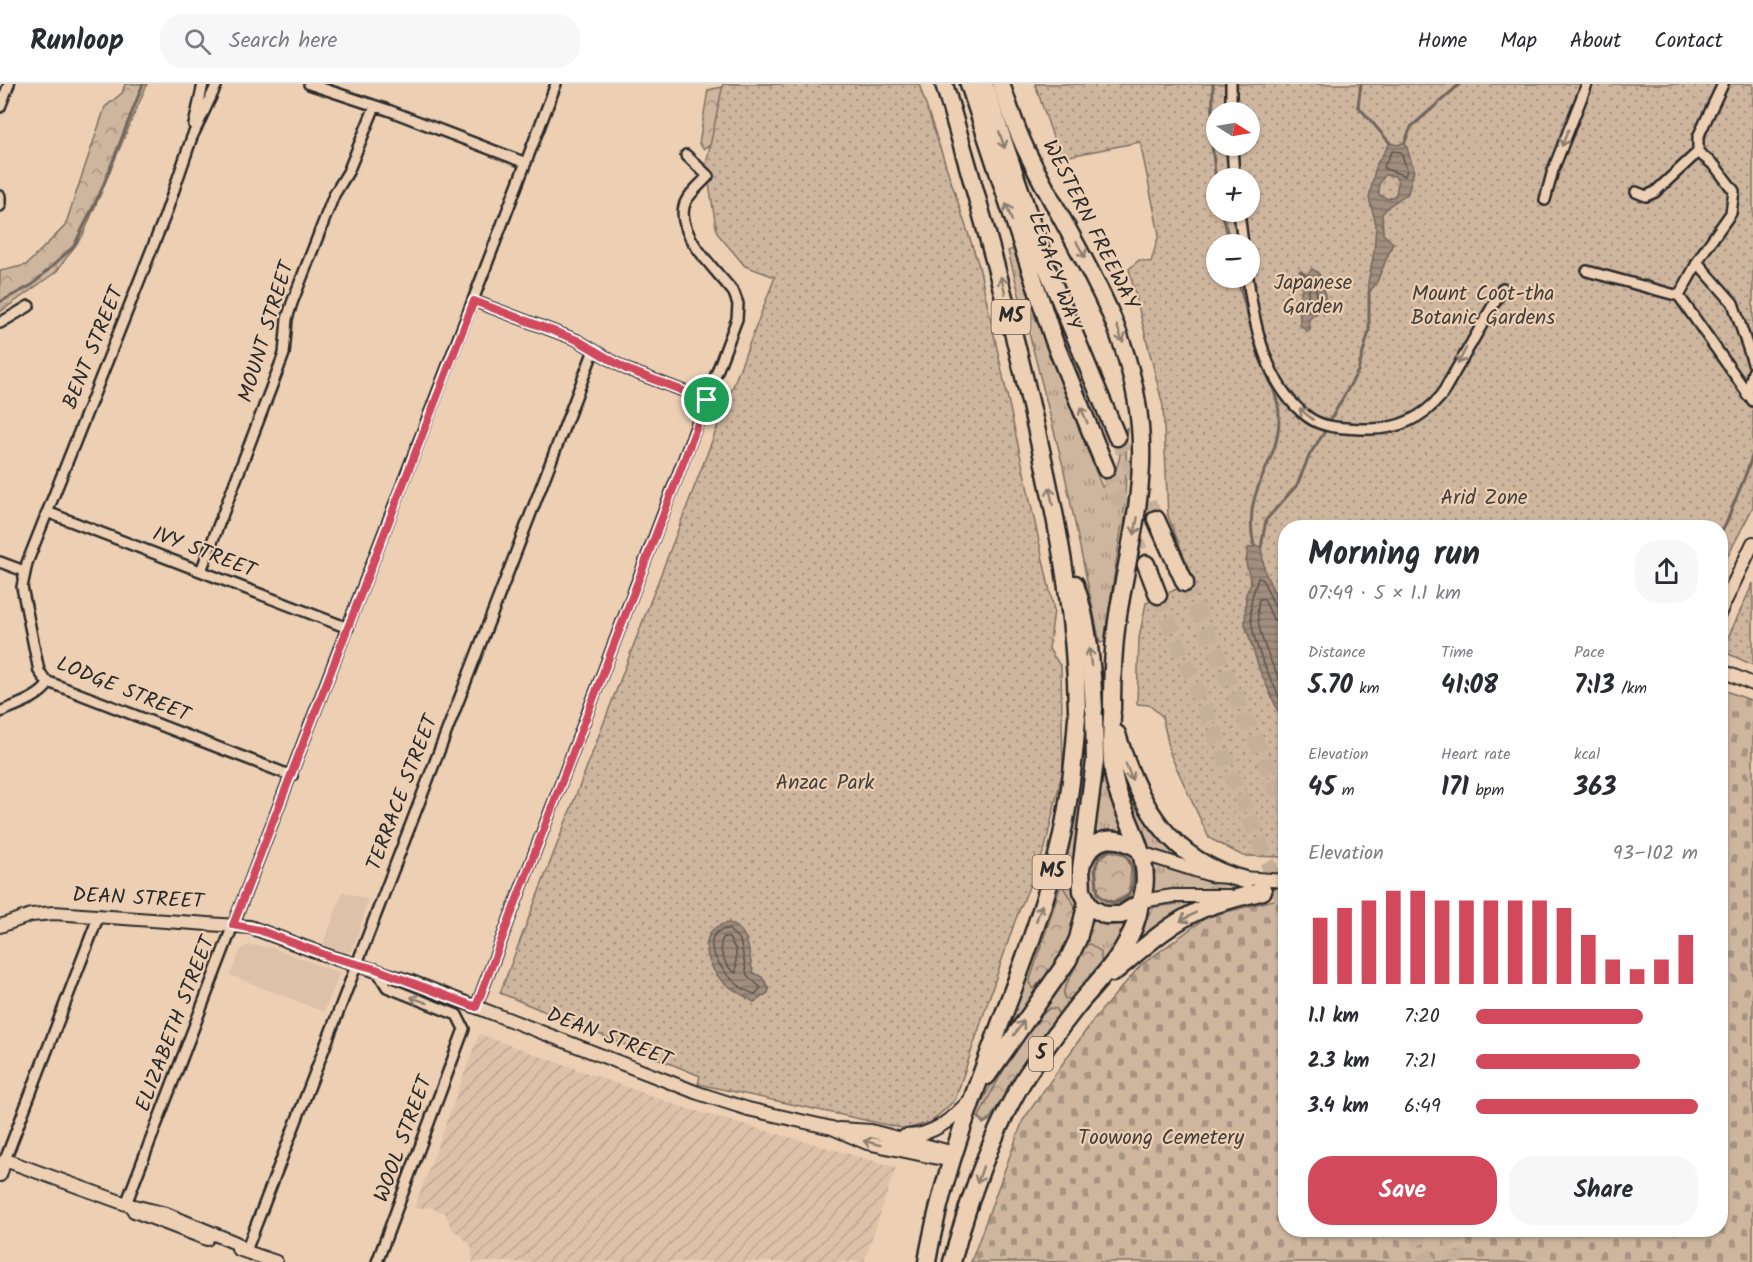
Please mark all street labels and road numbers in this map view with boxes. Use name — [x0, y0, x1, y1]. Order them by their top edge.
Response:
street label: WESTERN FREEWAY — [1033, 134, 1148, 317]
street label: LEGACY WAY — [1018, 207, 1090, 336]
street label: MOUNT STREET — [230, 256, 305, 407]
street label: BENT STREET — [54, 280, 134, 414]
road number: M5 — [992, 300, 1030, 334]
street label: IVY STREET — [147, 518, 262, 589]
street label: LODGE STREET — [51, 648, 197, 733]
street label: TERRACE STREET — [358, 709, 449, 876]
road number: M5 — [1032, 855, 1072, 889]
street label: DEAN STREET — [71, 879, 206, 919]
street label: ELIZABETH STREET — [127, 930, 225, 1117]
street label: DEAN STREET — [542, 999, 678, 1078]
road number: 5 — [1029, 1037, 1053, 1071]
street label: WOOL STREET — [366, 1069, 443, 1207]

